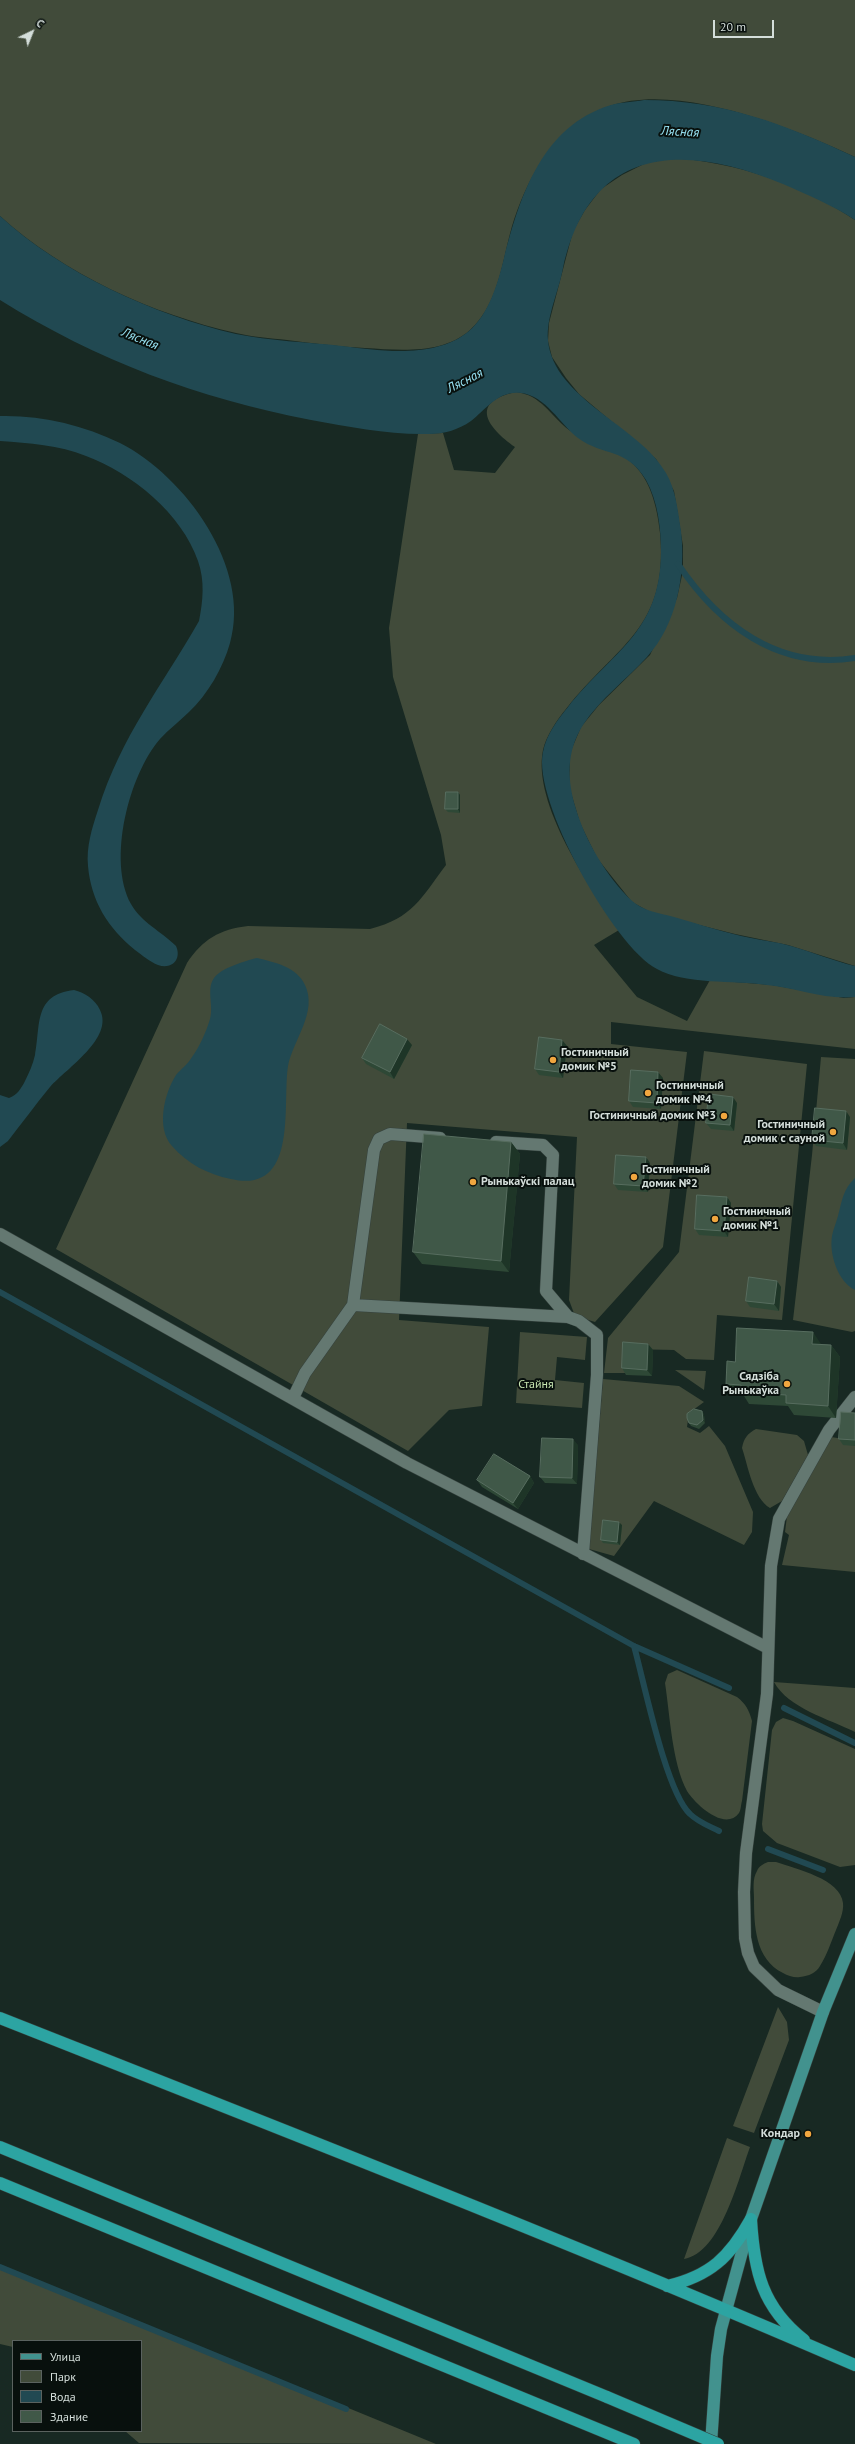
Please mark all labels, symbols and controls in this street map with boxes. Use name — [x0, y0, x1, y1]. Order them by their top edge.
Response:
north arrow — [12, 12, 52, 52]
scale bar — [715, 12, 776, 38]
text: С — [33, 16, 47, 30]
text: 20 m — [720, 19, 746, 34]
water label: Лясная — [660, 123, 700, 141]
water label: Лясная — [119, 325, 161, 353]
water label: Лясная — [444, 365, 486, 397]
place label: Гостиничный домик №5 — [561, 1046, 629, 1074]
marker: Гостиничный домик №5 — [548, 1055, 558, 1065]
place label: Гостиничный домик №4 — [656, 1079, 724, 1107]
marker: Гостиничный домик №4 — [643, 1088, 653, 1098]
place label: Гостиничный домик №3 — [589, 1109, 716, 1123]
marker: Гостиничный домик №3 — [719, 1111, 729, 1121]
place label: Гостиничный домик с сауной — [744, 1118, 825, 1146]
marker: Гостиничный домик с сауной — [828, 1127, 838, 1137]
place label: Гостиничный домик №2 — [642, 1163, 710, 1191]
marker: Гостиничный домик №2 — [629, 1172, 639, 1182]
place label: Рынькаўскi палац — [481, 1175, 574, 1189]
marker: Рынькаўскi палац — [468, 1177, 478, 1187]
place label: Гостиничный домик №1 — [723, 1205, 791, 1233]
marker: Гостиничный домик №1 — [710, 1214, 720, 1224]
place label: Сядзіба Рынькаўка — [722, 1370, 779, 1398]
park label: Стайня — [518, 1378, 554, 1392]
marker: Сядзіба Рынькаўка — [782, 1379, 792, 1389]
place label: Кондар — [761, 2127, 800, 2141]
marker: Кондар — [803, 2129, 813, 2139]
legend — [12, 2340, 142, 2432]
text: Улица — [50, 2349, 81, 2364]
text: Парк — [50, 2369, 76, 2384]
text: Вода — [50, 2389, 76, 2404]
text: Здание — [50, 2409, 88, 2424]

